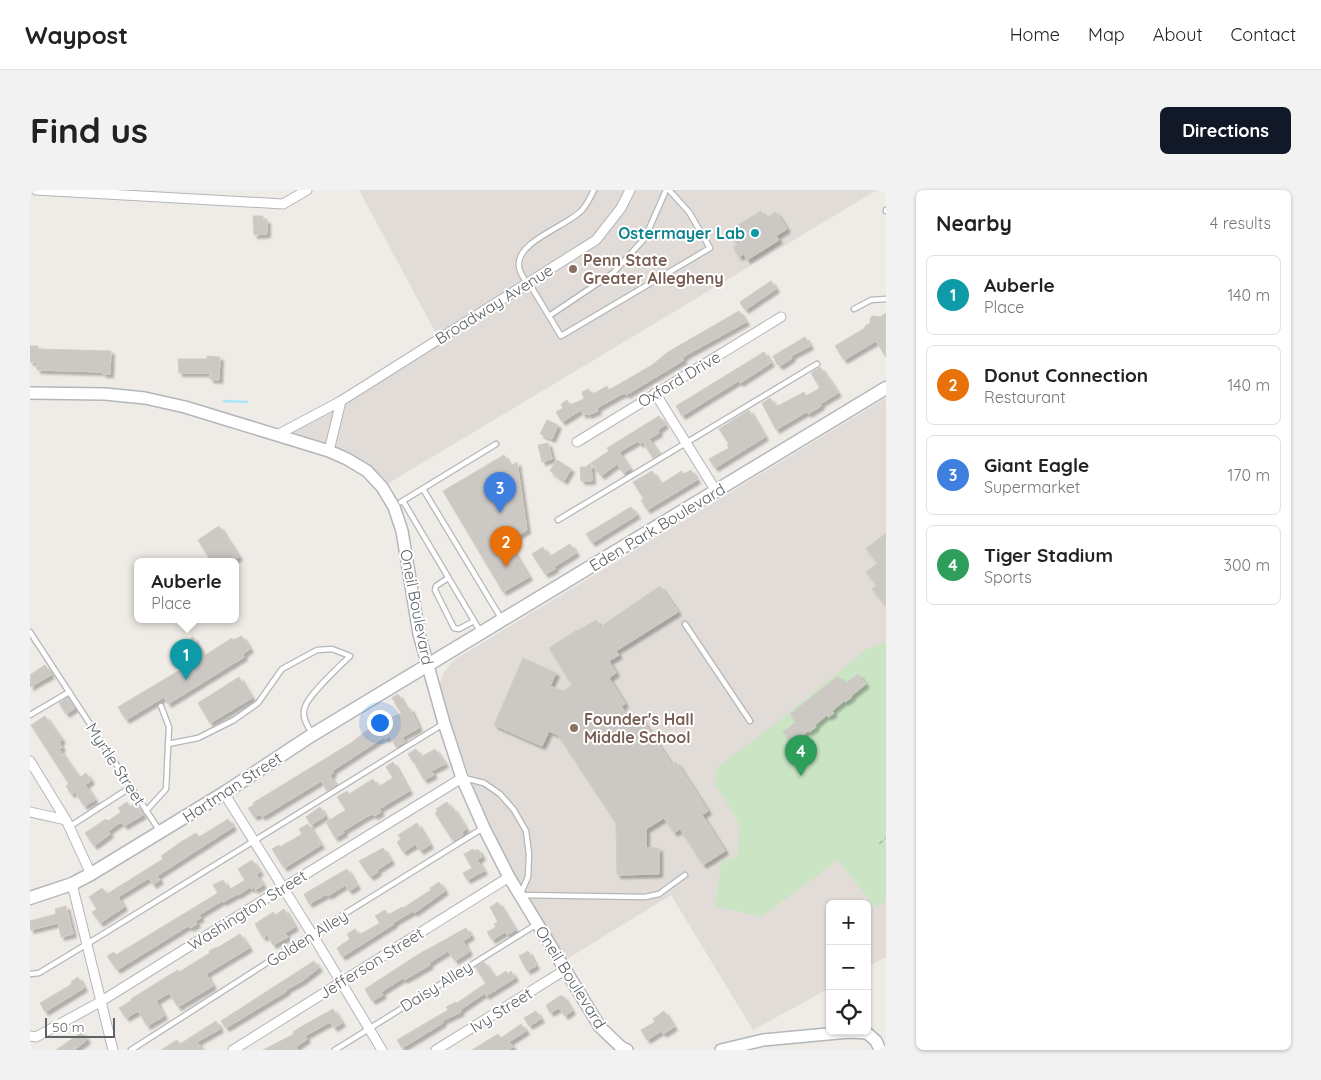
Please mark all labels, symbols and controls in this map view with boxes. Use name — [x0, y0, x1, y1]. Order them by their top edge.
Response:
text: Waypost — [25, 20, 128, 50]
text: Home — [1010, 23, 1060, 46]
text: Map — [1088, 23, 1125, 46]
text: About — [1153, 23, 1203, 46]
text: Contact — [1231, 23, 1296, 46]
button: Directions — [1160, 107, 1291, 154]
text: Find us — [30, 108, 148, 152]
text: Nearby — [936, 210, 1012, 236]
text: 4 results — [1210, 213, 1271, 233]
place label: Ostermayer Lab — [618, 223, 745, 243]
marker: Ostermayer Lab — [749, 227, 761, 239]
place label: Penn State Greater Allegheny — [583, 250, 724, 288]
street label: Broadway Avenue — [431, 260, 557, 348]
marker: Penn State Greater Allegheny — [567, 263, 579, 275]
text: Auberle — [984, 273, 1055, 297]
text: 1 — [950, 285, 956, 305]
text: 140 m — [1227, 285, 1270, 305]
text: Place — [984, 297, 1024, 317]
street label: Oxford Drive — [634, 346, 724, 412]
text: Donut Connection — [984, 363, 1148, 387]
text: 2 — [948, 375, 958, 395]
text: 140 m — [1227, 375, 1270, 395]
text: Restaurant — [984, 387, 1066, 407]
text: Giant Eagle — [984, 453, 1089, 477]
text: 3 — [949, 465, 957, 485]
text: 170 m — [1227, 465, 1270, 485]
pin: 3 — [484, 472, 516, 513]
text: Supermarket — [984, 477, 1080, 497]
street label: Eden Park Boulevard — [585, 479, 729, 575]
pin: 2 — [490, 526, 522, 567]
text: Tiger Stadium — [984, 543, 1113, 567]
street label: Oneil Boulevard — [396, 548, 438, 666]
text: 4 — [948, 555, 958, 575]
text: 300 m — [1224, 555, 1270, 575]
popup — [134, 558, 239, 623]
text: Sports — [984, 567, 1032, 587]
text: Auberle — [151, 569, 222, 593]
text: Place — [151, 593, 191, 613]
pin: 1 — [170, 639, 202, 680]
place label: Founder's Hall Middle School — [584, 709, 694, 747]
your location — [367, 710, 393, 736]
street label: Myrtle Street — [82, 719, 150, 809]
marker: Founder's Hall Middle School — [568, 722, 580, 734]
pin: 4 — [785, 735, 817, 776]
street label: Hartman Street — [179, 747, 285, 827]
street label: Washington Street — [184, 865, 310, 955]
map controls — [826, 900, 871, 1035]
button: + — [826, 900, 871, 945]
street label: Golden Alley — [263, 905, 351, 971]
street label: Oneil Boulevard — [531, 922, 611, 1032]
street label: Jefferson Street — [315, 923, 427, 1003]
button: − — [826, 945, 871, 990]
street label: Daisy Alley — [396, 956, 476, 1016]
street label: Ivy Street — [466, 983, 536, 1037]
button: locate — [826, 990, 871, 1035]
scale bar — [45, 1015, 115, 1038]
text: 50 m — [52, 1018, 85, 1036]

